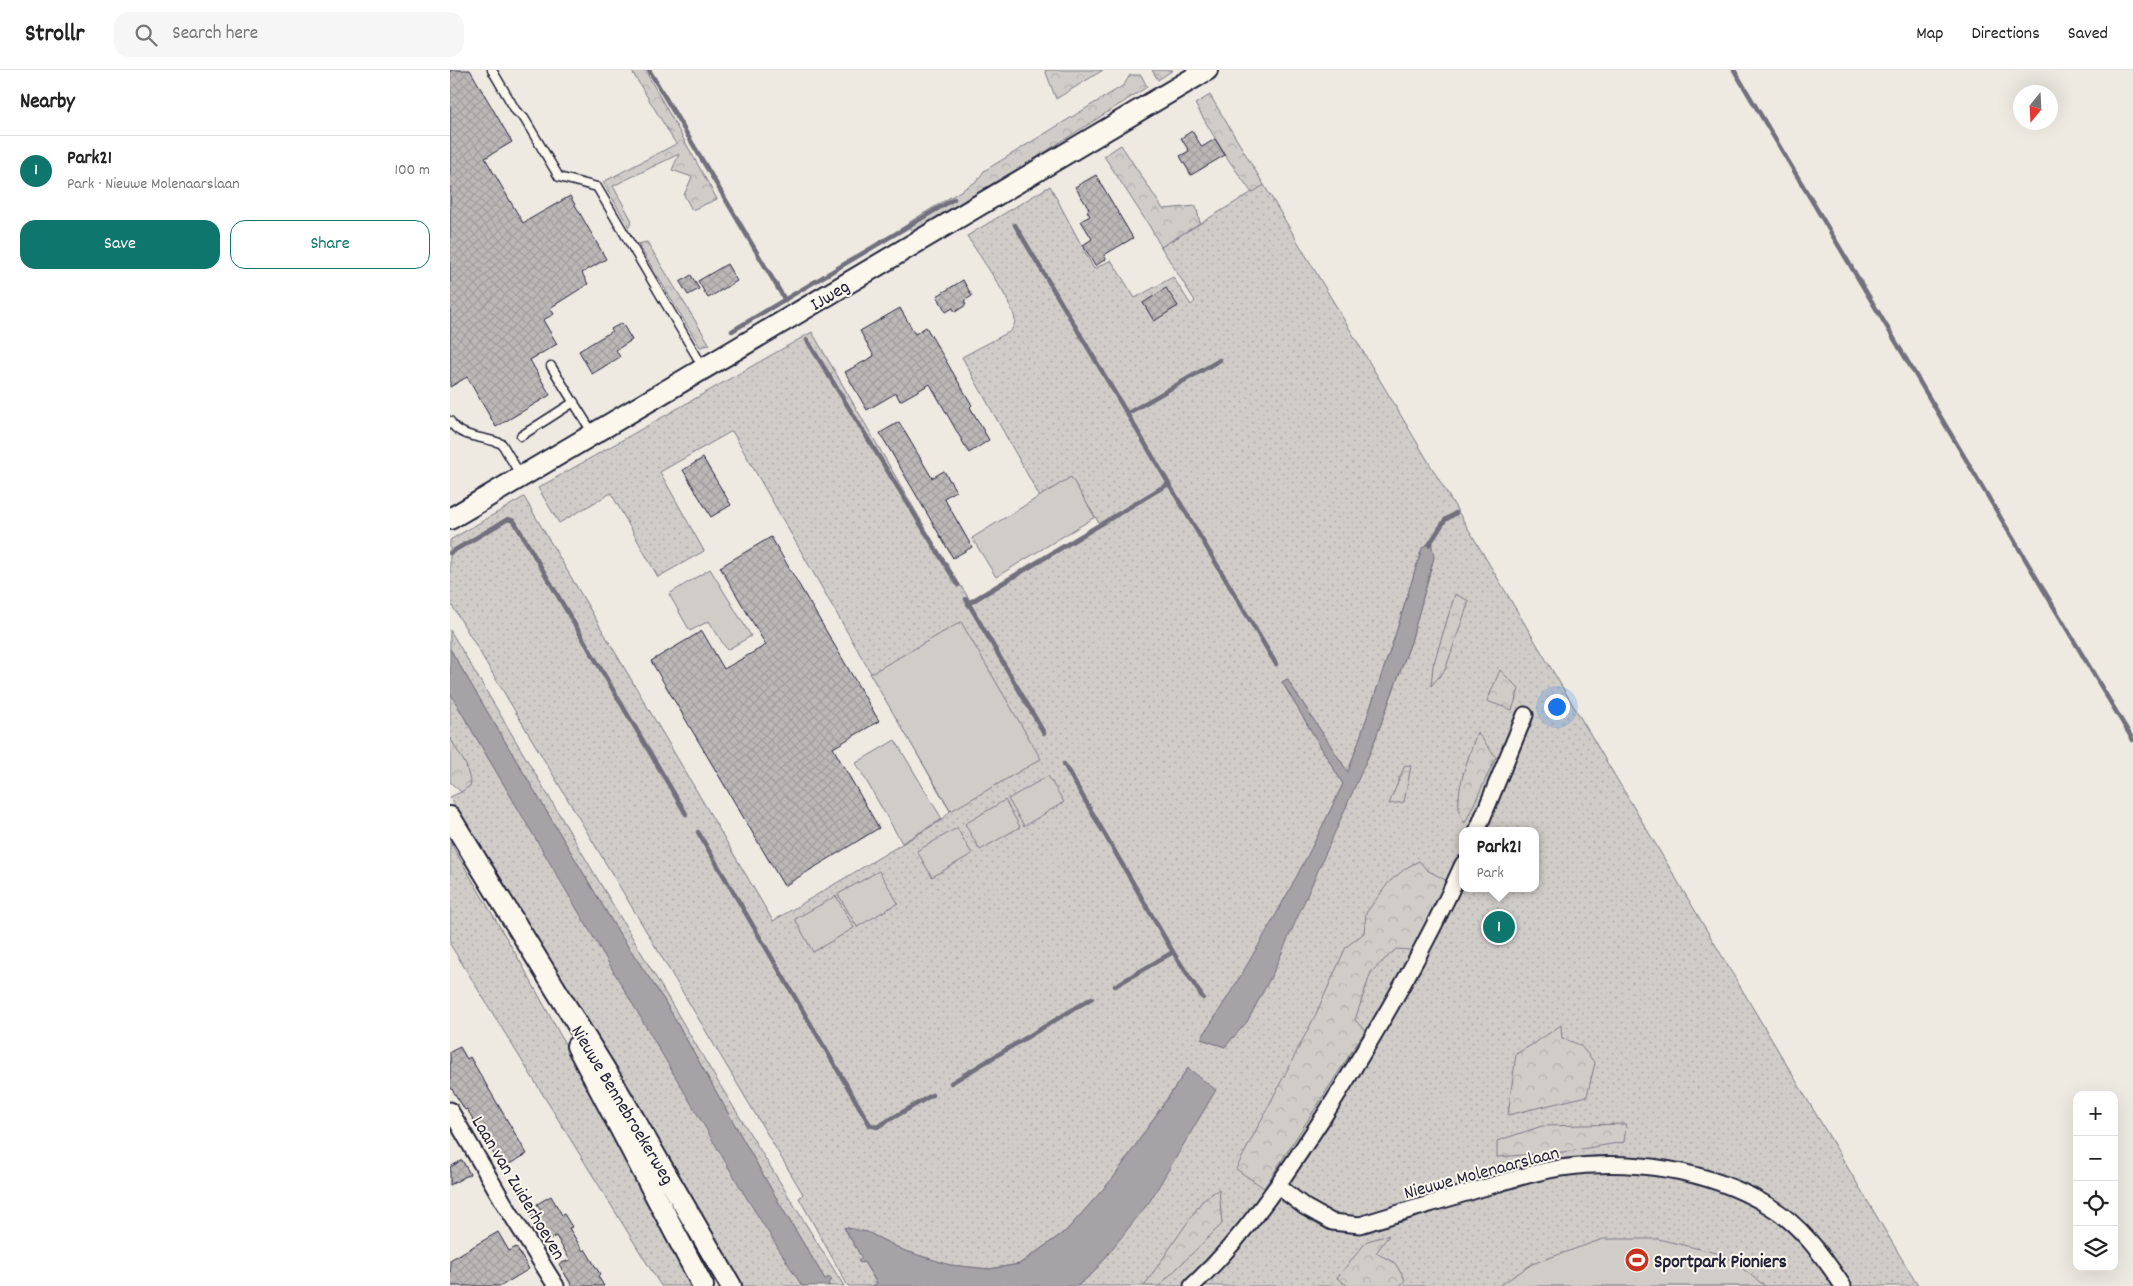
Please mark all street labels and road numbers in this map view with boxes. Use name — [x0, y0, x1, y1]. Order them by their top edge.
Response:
street label: IJweg — [806, 275, 856, 319]
street label: Nieuwe Bennebroekerweg — [563, 1021, 679, 1191]
street label: Laan van Zuiderhoeven — [463, 1112, 571, 1266]
street label: Nieuwe Molenaarslaan — [1401, 1141, 1562, 1208]

